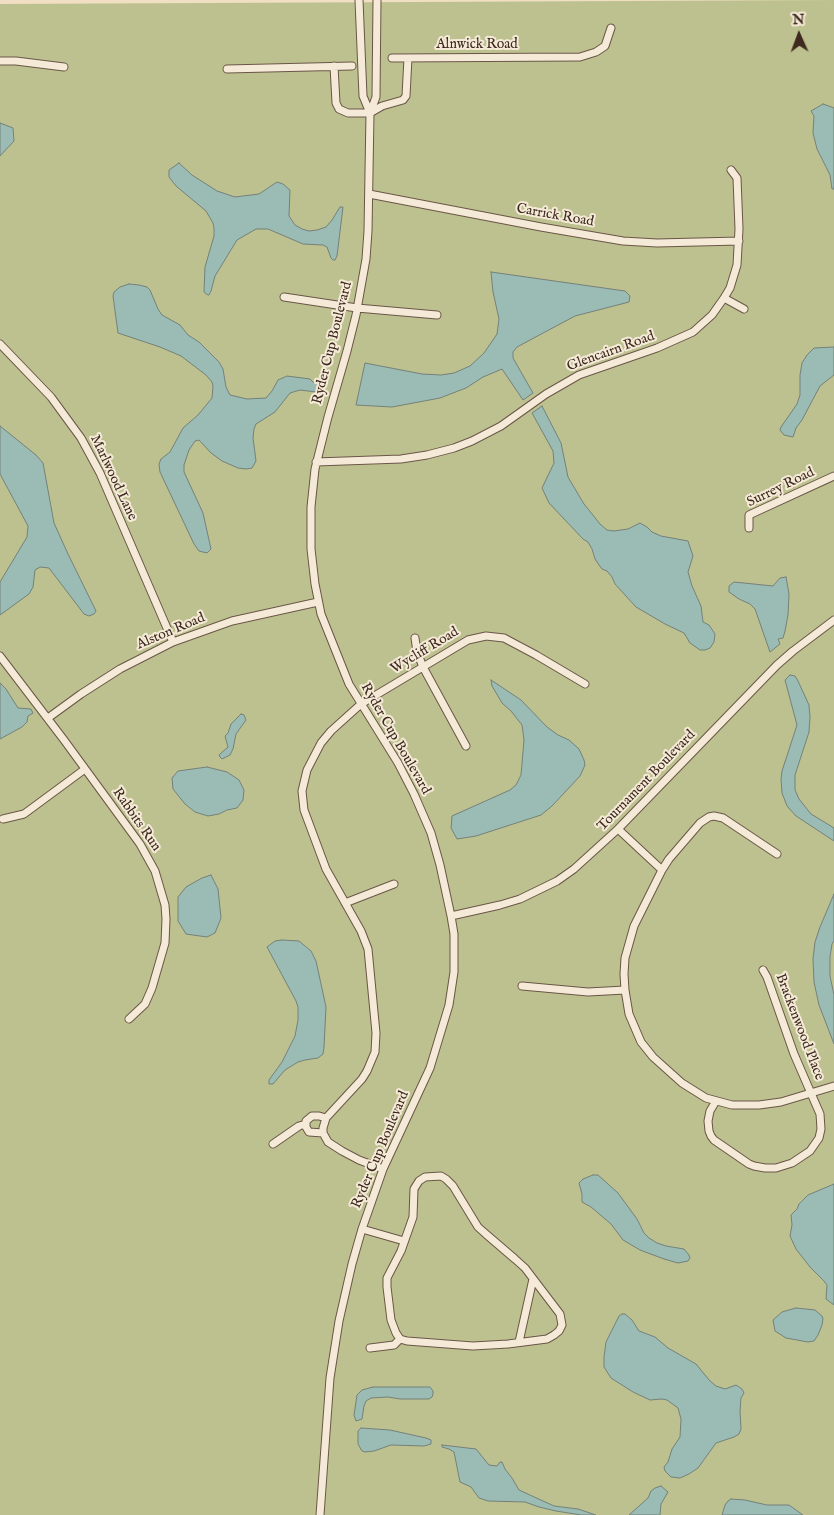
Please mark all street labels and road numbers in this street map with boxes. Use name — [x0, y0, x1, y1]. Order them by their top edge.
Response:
street label: Alnwick Road — [436, 37, 518, 53]
street label: Carrick Road — [515, 201, 595, 231]
street label: Ryder Cup Boulevard — [310, 280, 356, 406]
street label: Glencairn Road — [565, 328, 657, 376]
street label: Marlwood Lane — [86, 433, 140, 523]
street label: Surrey Road — [745, 465, 817, 511]
street label: Alston Road — [134, 610, 208, 654]
street label: Wycliff Road — [388, 624, 462, 678]
street label: Ryder Cup Boulevard — [356, 680, 434, 798]
street label: Tournament Boulevard — [594, 727, 700, 835]
street label: Rabbits Run — [108, 785, 164, 855]
street label: Brackenwood Place — [771, 971, 827, 1083]
street label: Ryder Cup Boulevard — [349, 1089, 413, 1211]

